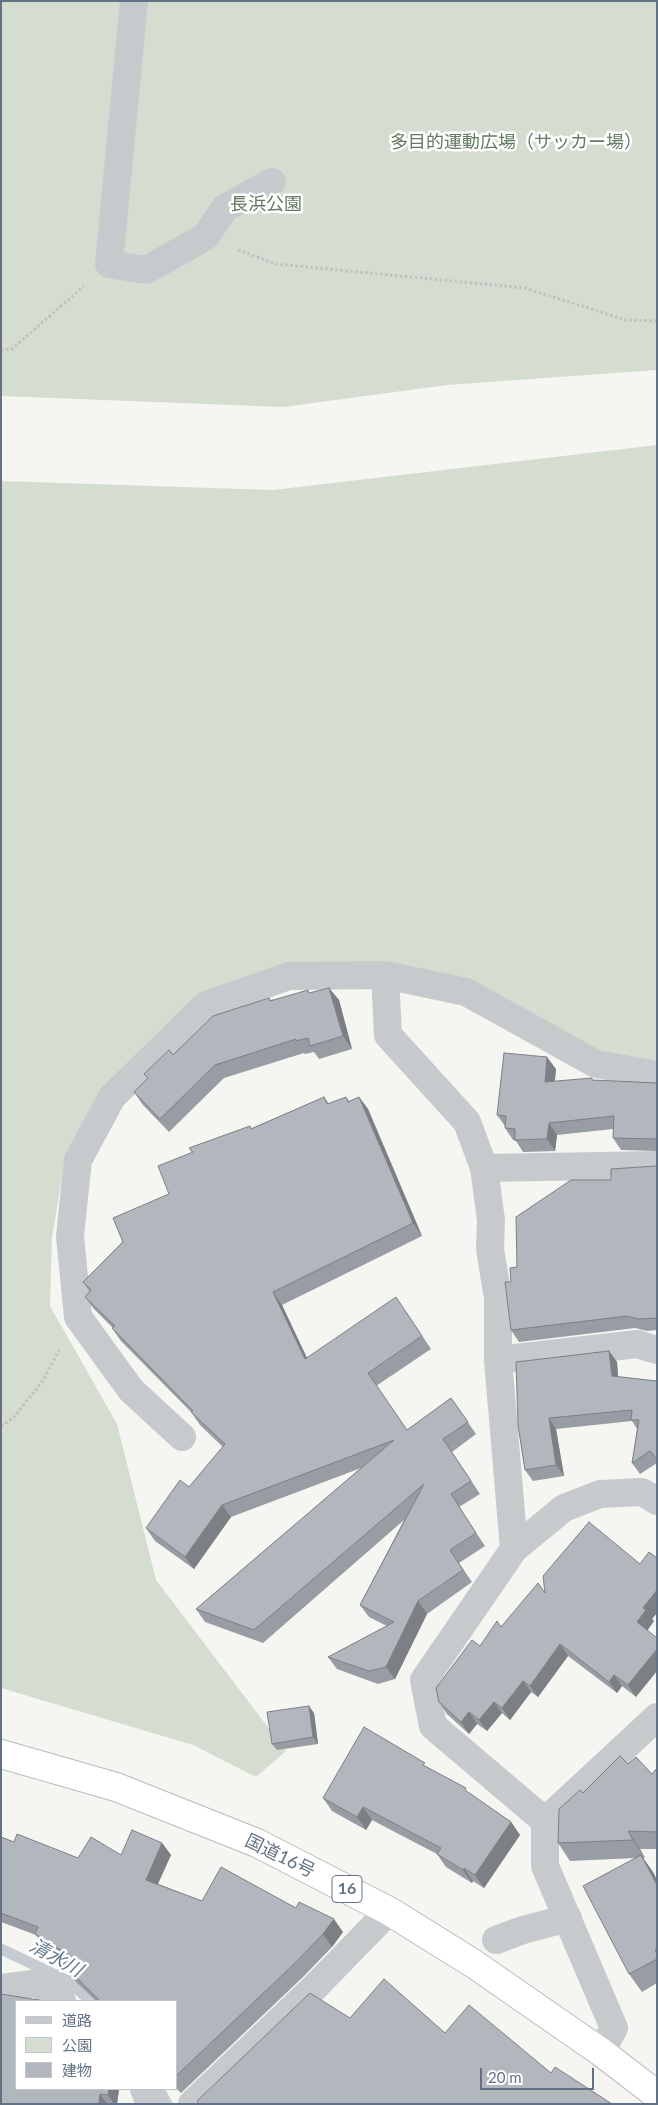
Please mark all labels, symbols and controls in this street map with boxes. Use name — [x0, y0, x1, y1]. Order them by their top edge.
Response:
park label: 多目的運動広場（サッカー場） — [390, 131, 642, 153]
park label: 長浜公園 — [230, 193, 302, 215]
street label: 国道16号 — [242, 1830, 318, 1882]
road number: 16 — [332, 1876, 362, 1902]
water label: 清水川 — [26, 1934, 86, 1982]
legend — [15, 2000, 178, 2090]
text: 道路 — [62, 2011, 92, 2029]
text: 公園 — [62, 2036, 92, 2054]
scale bar — [483, 2058, 597, 2090]
text: 建物 — [62, 2061, 92, 2079]
text: 20 m — [488, 2068, 522, 2086]

